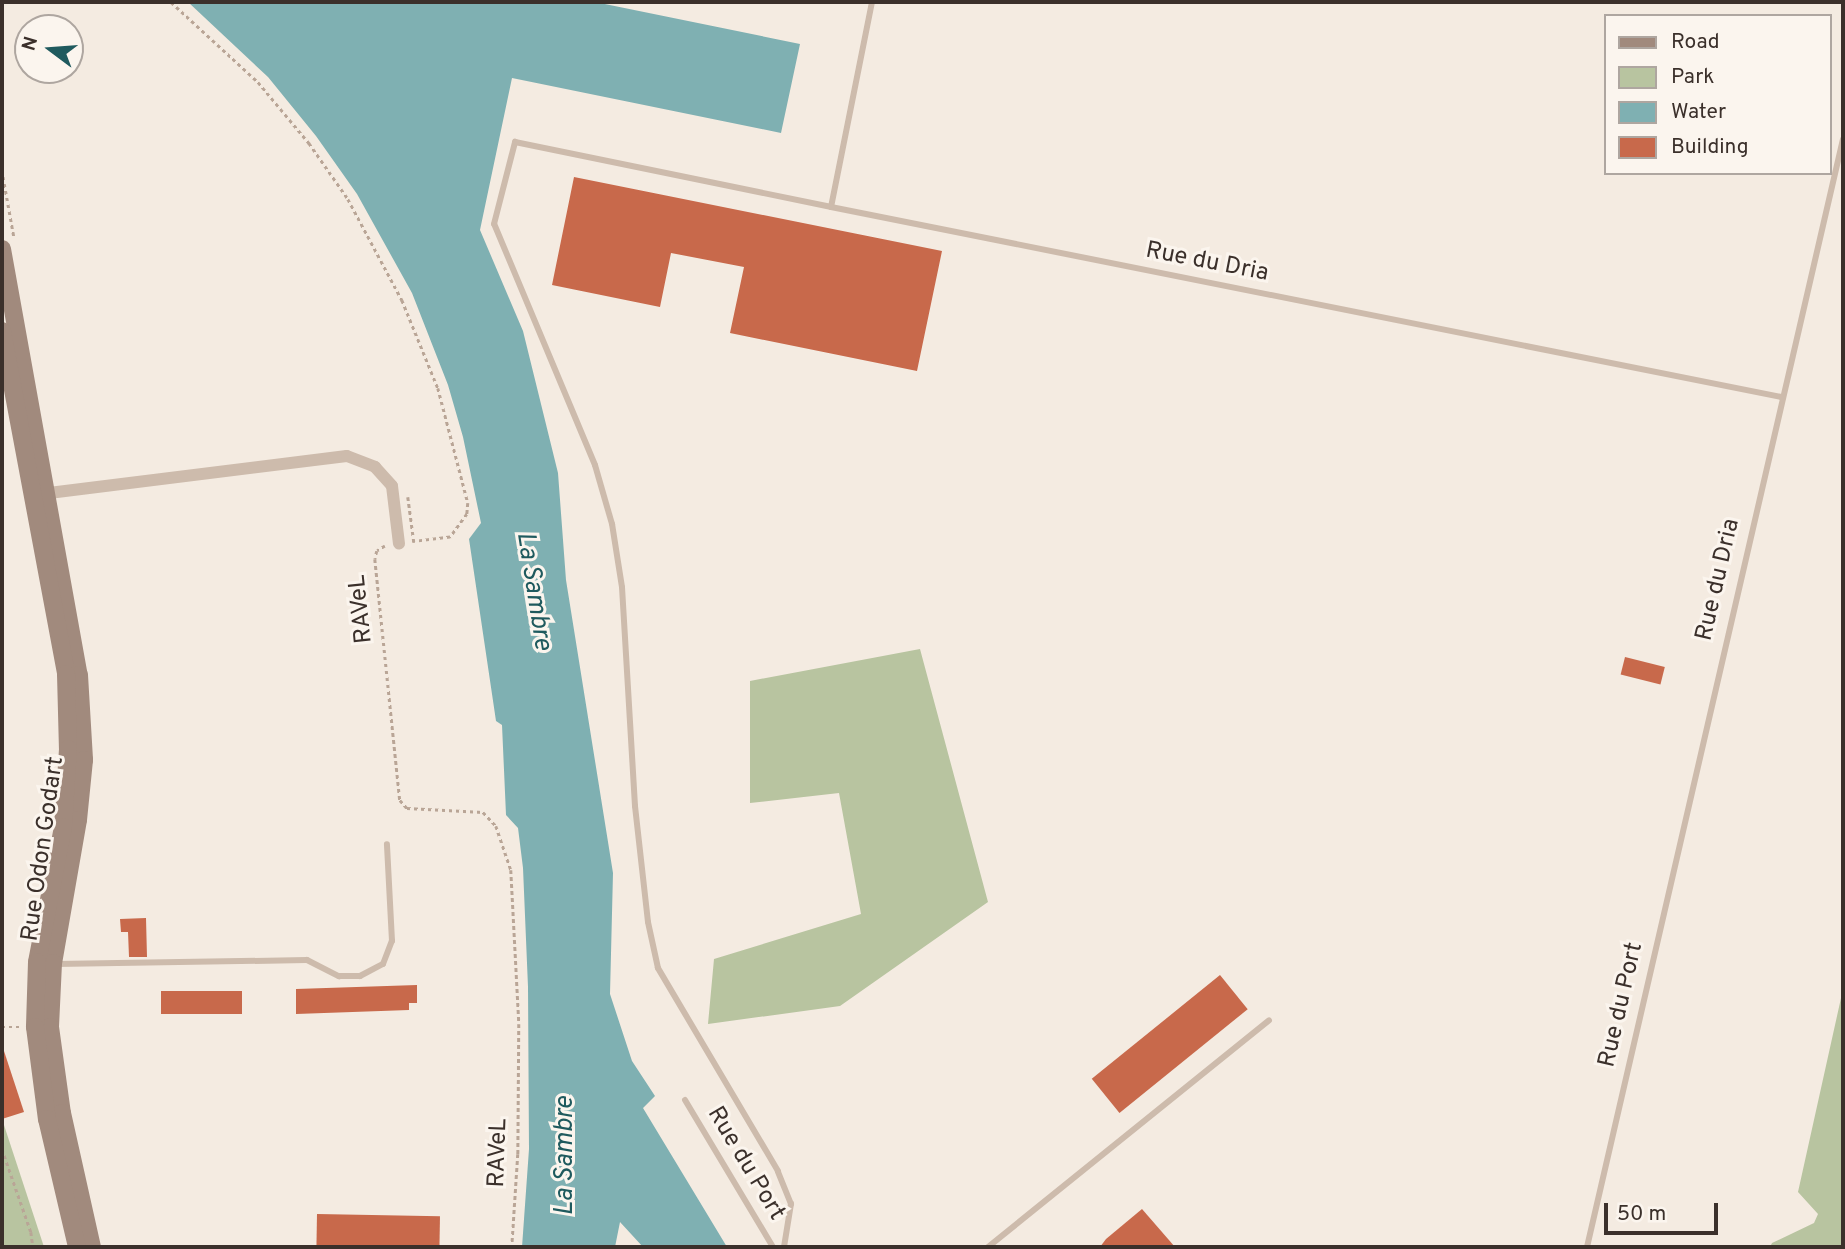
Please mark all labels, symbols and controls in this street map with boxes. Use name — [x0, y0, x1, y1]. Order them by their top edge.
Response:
north arrow — [14, 14, 84, 84]
legend — [1604, 14, 1831, 175]
text: Road — [1671, 29, 1720, 56]
text: N — [17, 34, 44, 54]
text: Park — [1671, 64, 1714, 91]
text: Water — [1671, 99, 1726, 126]
text: Building — [1671, 134, 1749, 161]
street label: Rue du Dria — [1143, 237, 1271, 289]
street label: Rue du Dria — [1691, 516, 1747, 644]
water label: La Sambre — [508, 530, 558, 652]
street label: RAVeL — [344, 573, 380, 645]
street label: Rue Odon Godart — [17, 755, 71, 943]
street label: Rue du Port — [1594, 940, 1650, 1070]
water label: La Sambre — [550, 1096, 582, 1216]
street label: Rue du Port — [700, 1102, 790, 1226]
street label: RAVeL — [483, 1118, 515, 1188]
scale bar — [1607, 1190, 1721, 1234]
text: 50 m — [1617, 1201, 1666, 1228]

